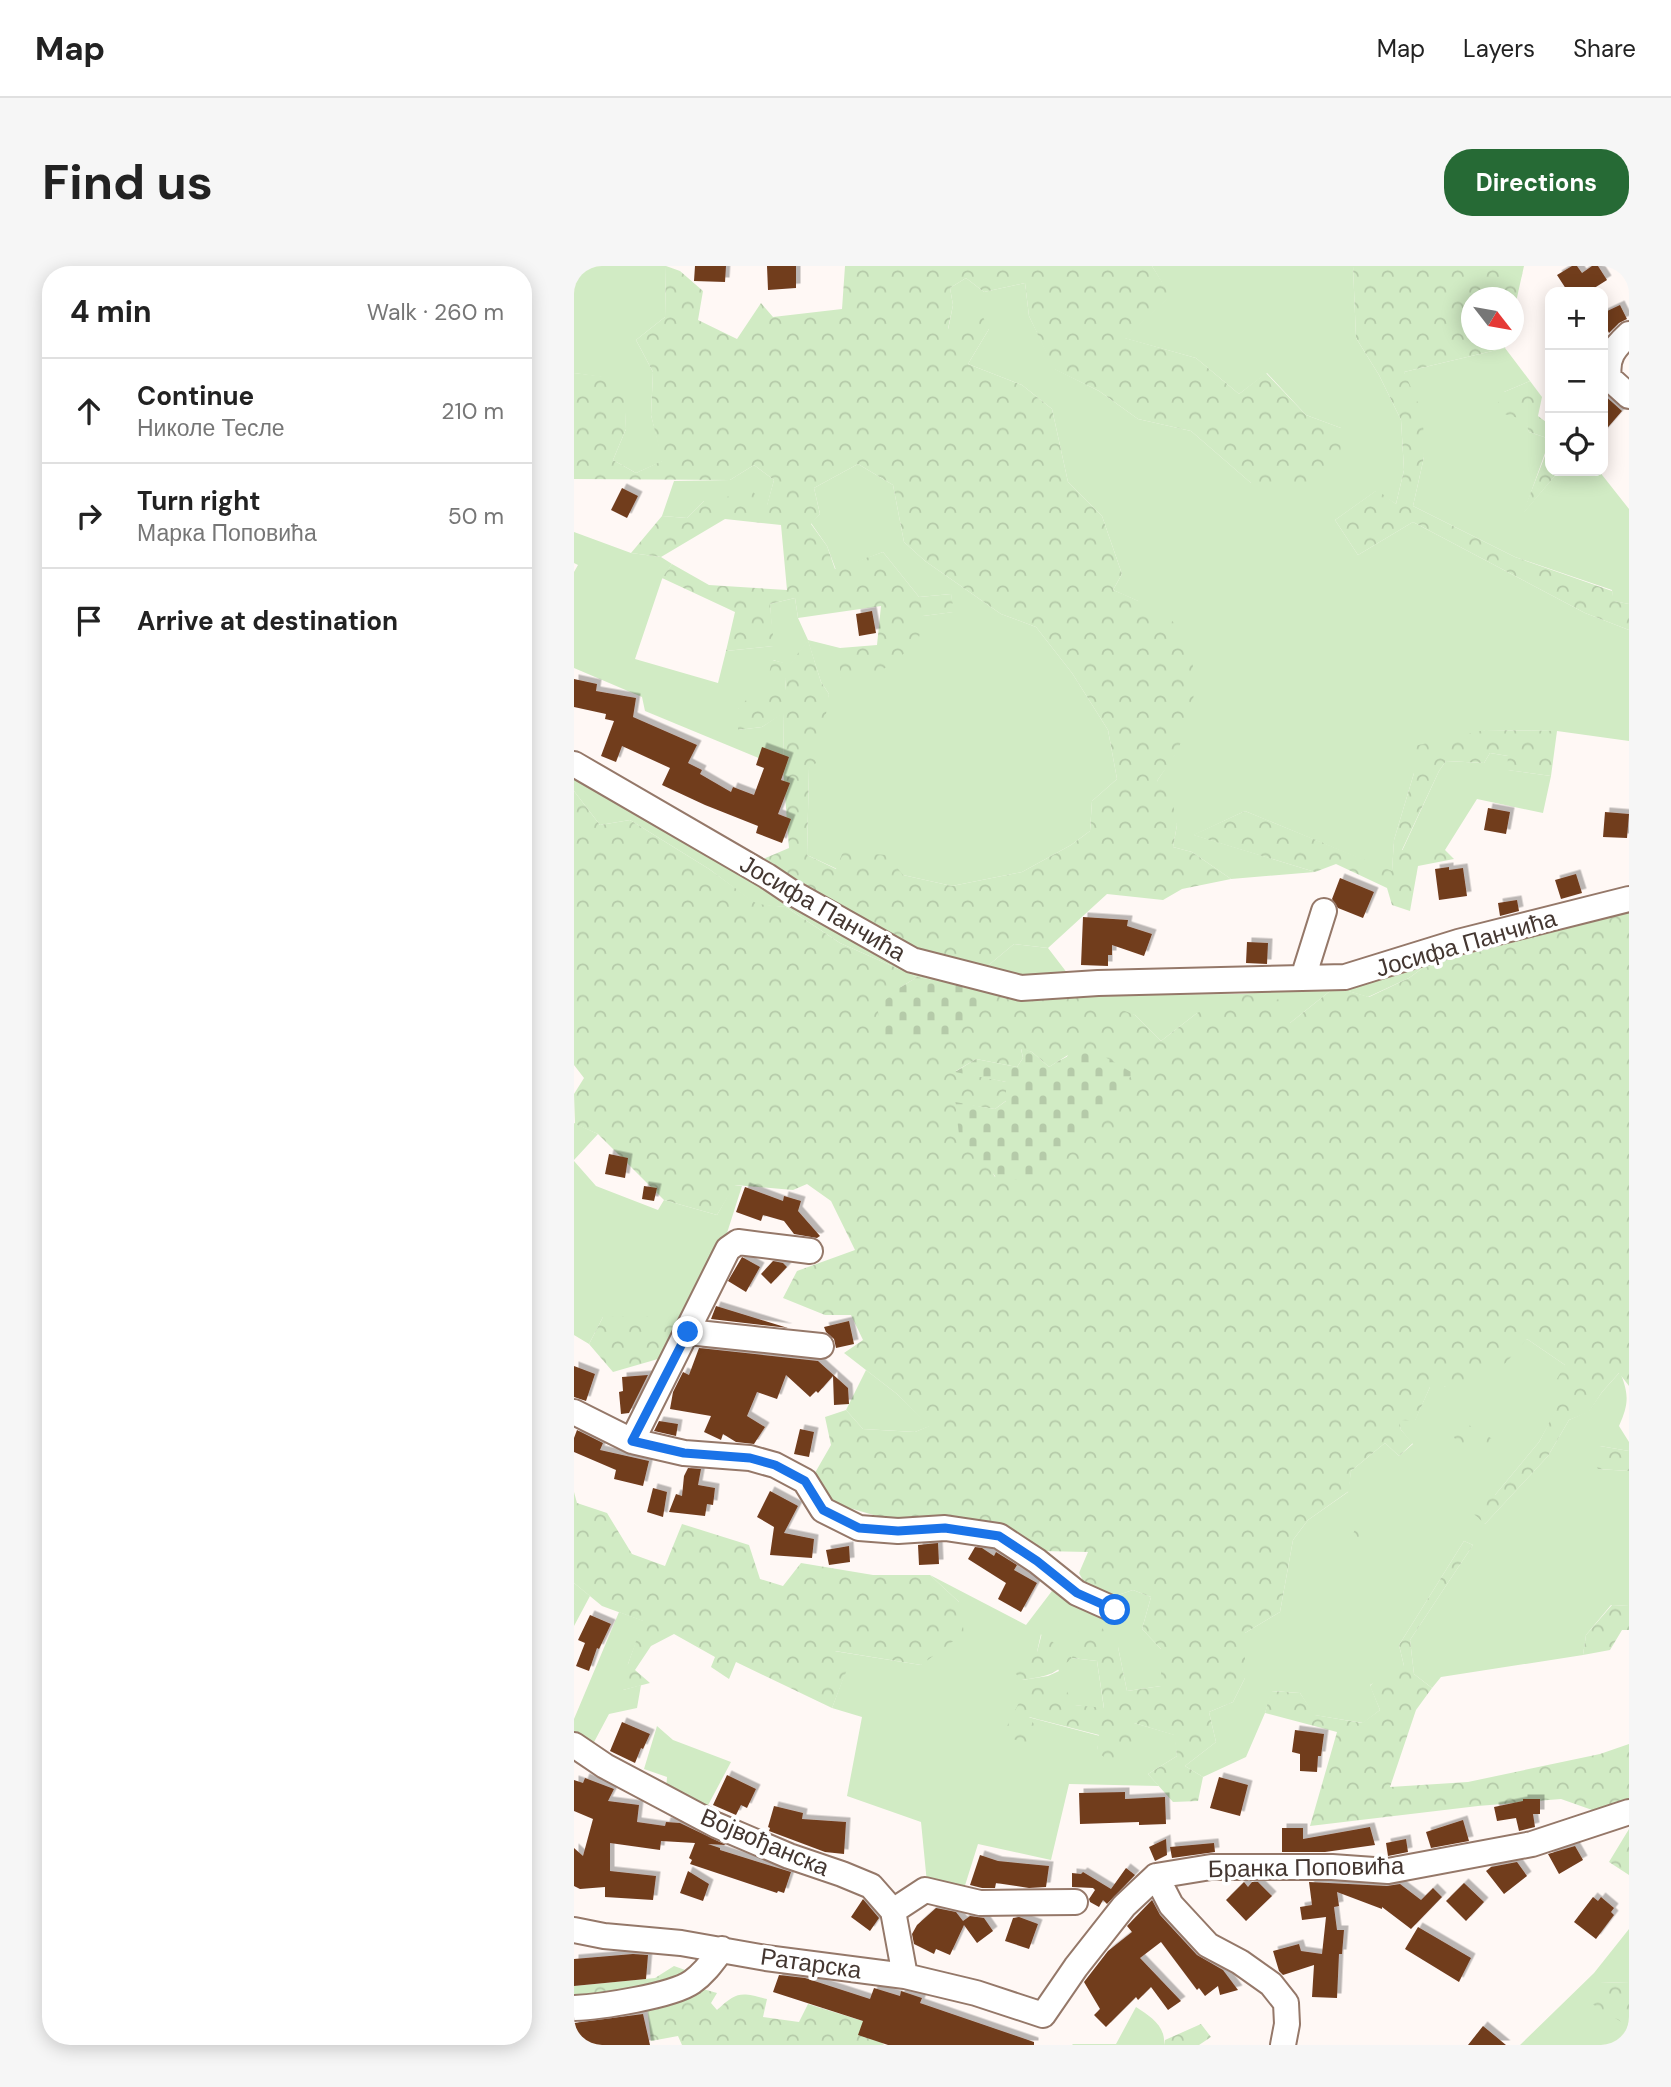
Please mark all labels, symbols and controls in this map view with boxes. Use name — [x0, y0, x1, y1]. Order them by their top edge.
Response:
text: Map — [35, 27, 105, 70]
text: Map — [1377, 33, 1425, 64]
text: Layers — [1463, 33, 1535, 64]
text: Share — [1573, 33, 1636, 64]
button: Directions — [1444, 149, 1629, 216]
text: Find us — [42, 150, 213, 214]
north arrow — [1461, 287, 1524, 350]
map controls — [1545, 287, 1608, 476]
button: + — [1545, 287, 1608, 350]
text: 4 min — [70, 292, 152, 331]
text: Walk · 260 m — [367, 297, 504, 327]
button: − — [1545, 350, 1608, 413]
text: Continue — [137, 379, 254, 413]
icon: ahead — [70, 392, 108, 430]
text: 210 m — [441, 396, 504, 426]
text: Николе Тесле — [137, 413, 285, 443]
button: locate — [1545, 413, 1608, 476]
text: Turn right — [137, 484, 261, 518]
icon: right — [70, 497, 108, 535]
text: 50 m — [448, 501, 504, 531]
text: Марка Поповића — [137, 518, 317, 548]
icon: arrive — [70, 602, 108, 640]
text: Arrive at destination — [137, 604, 398, 638]
street label: Јосифа Панчића — [734, 848, 912, 968]
street label: Јосифа Панчића — [1372, 902, 1561, 984]
route end — [672, 1316, 703, 1347]
route start — [1099, 1594, 1130, 1625]
street label: Војвођанска — [696, 1801, 835, 1883]
street label: Бранка Поповића — [1208, 1850, 1405, 1884]
street label: Ратарска — [758, 1941, 864, 1986]

